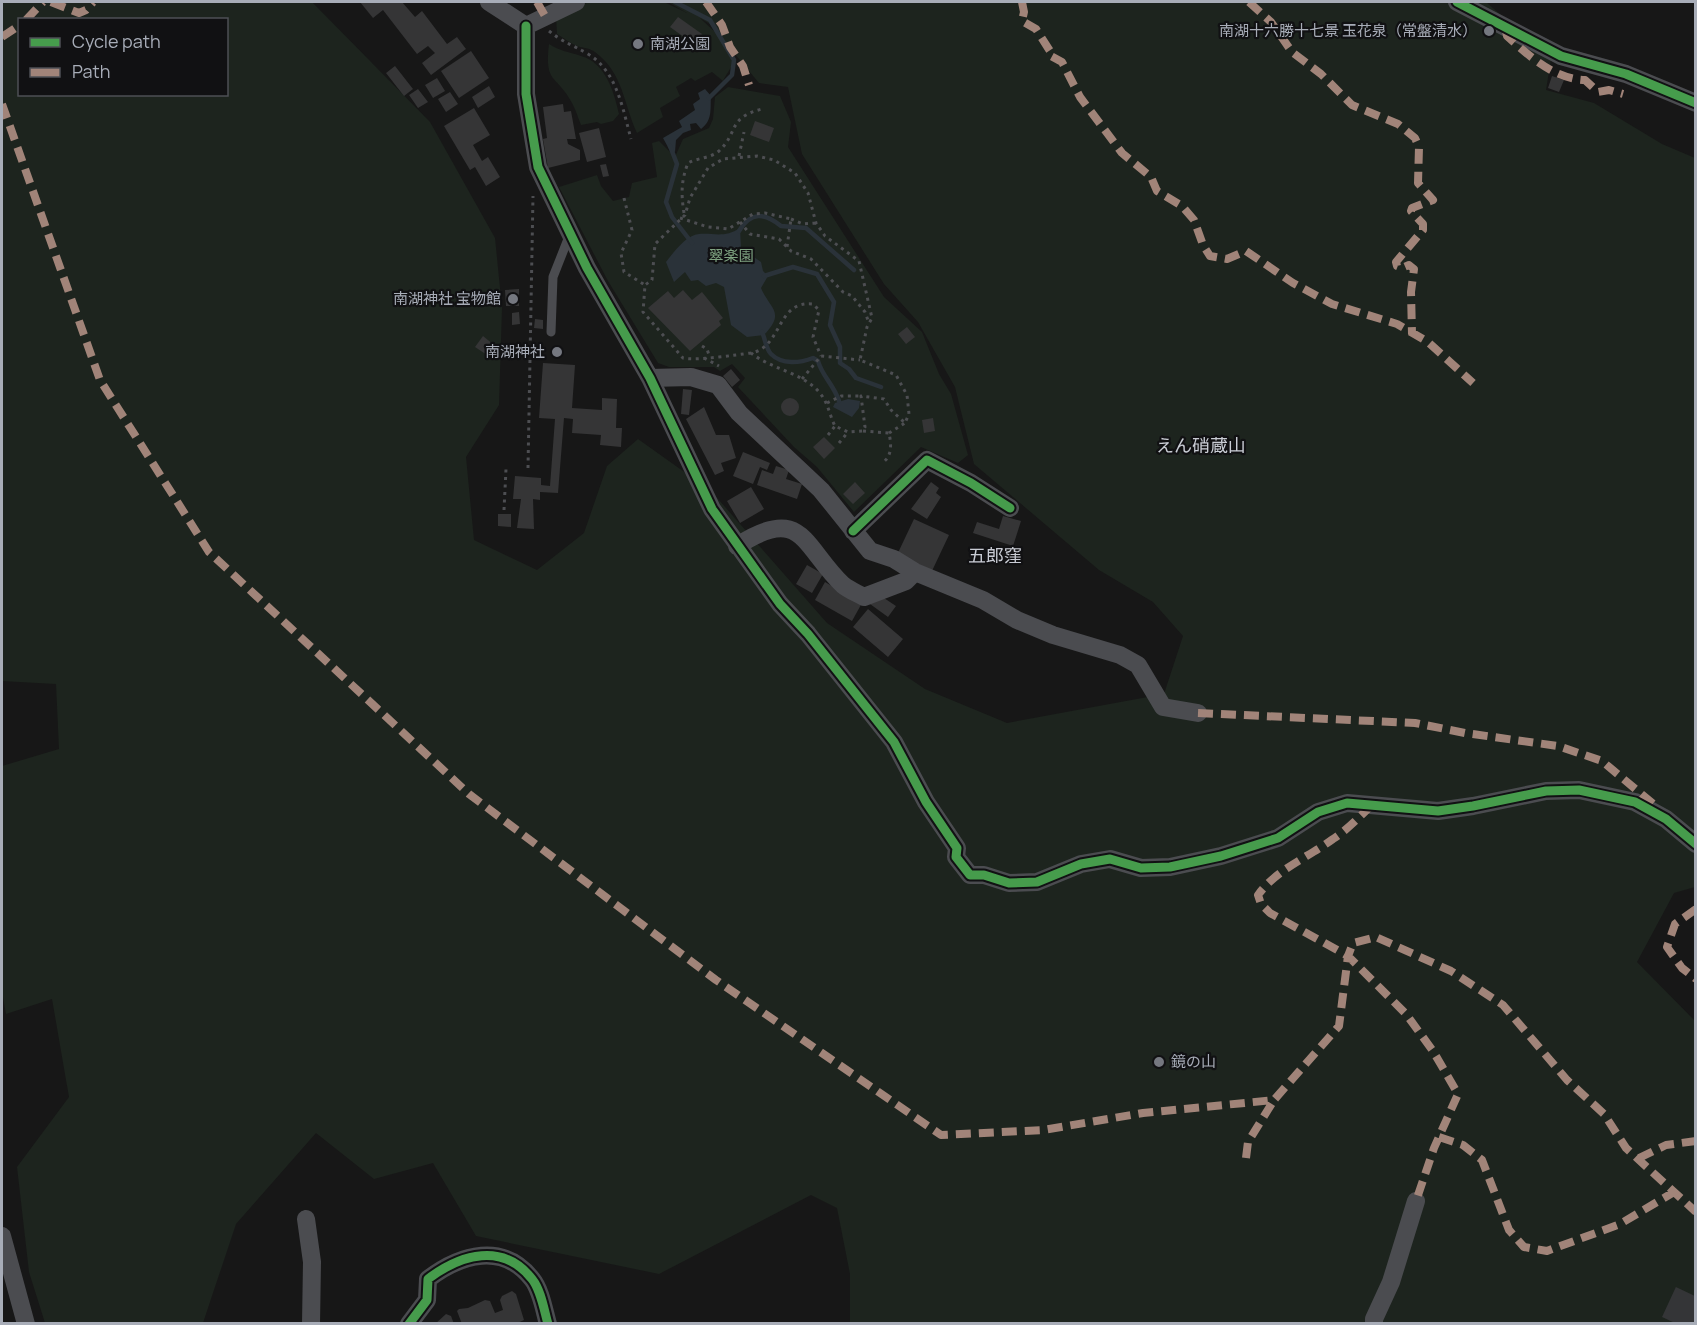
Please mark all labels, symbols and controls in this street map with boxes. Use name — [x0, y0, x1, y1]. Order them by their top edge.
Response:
legend — [18, 18, 228, 96]
place label: 南湖十六勝十七景 玉花泉（常盤清水） — [1219, 20, 1477, 41]
marker: 南湖十六勝十七景 玉花泉（常盤清水） — [1482, 24, 1496, 38]
text: Cycle path — [72, 29, 161, 53]
place label: 南湖公園 — [650, 33, 710, 54]
marker: 南湖公園 — [631, 37, 645, 51]
text: Path — [72, 59, 110, 83]
park label: 翠楽園 — [708, 245, 754, 266]
place label: 南湖神社 宝物館 — [393, 288, 501, 309]
marker: 南湖神社 宝物館 — [506, 292, 520, 306]
place label: 南湖神社 — [485, 341, 545, 362]
marker: 南湖神社 — [550, 345, 564, 359]
district label: えん硝蔵山 — [1156, 433, 1246, 457]
district label: 五郎窪 — [968, 543, 1022, 567]
place label: 鏡の山 — [1171, 1051, 1216, 1072]
marker: 鏡の山 — [1152, 1055, 1166, 1069]

